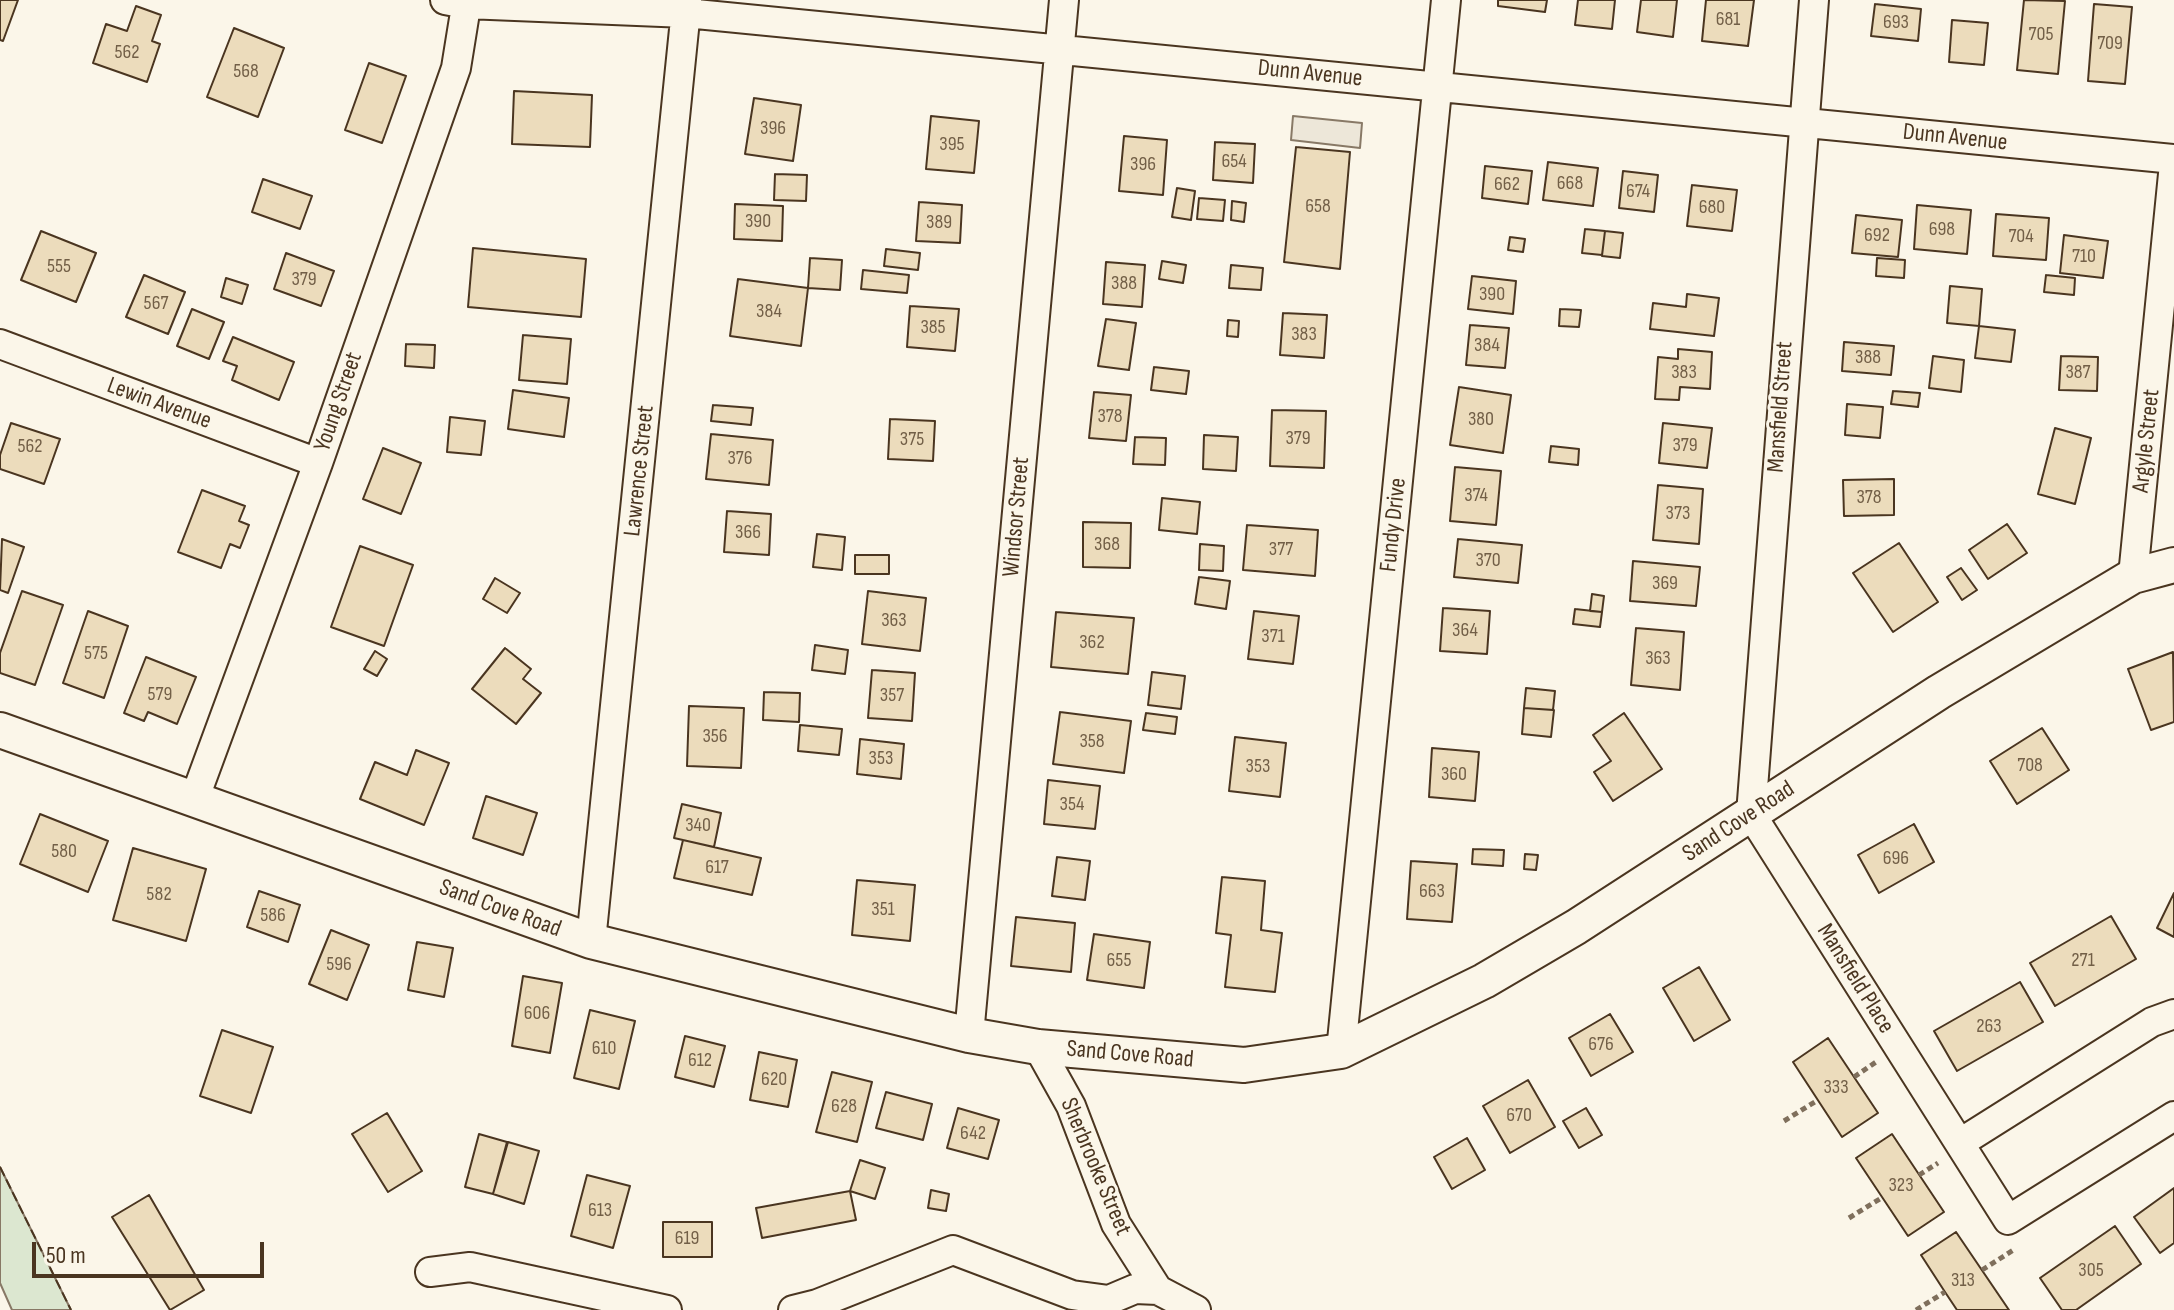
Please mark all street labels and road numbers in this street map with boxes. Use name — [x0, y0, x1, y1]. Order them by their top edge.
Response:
street label: Dunn Avenue — [1256, 54, 1364, 94]
street label: Dunn Avenue — [1901, 118, 2009, 158]
street label: Mansfield Street — [1762, 340, 1800, 474]
street label: Young Street — [309, 349, 369, 455]
street label: Lewin Avenue — [103, 372, 215, 436]
street label: Argyle Street — [2127, 388, 2167, 494]
street label: Lawrence Street — [619, 404, 661, 538]
street label: Windsor Street — [997, 456, 1037, 578]
street label: Fundy Drive — [1375, 477, 1413, 573]
street label: Sand Cove Road — [1678, 775, 1800, 869]
street label: Sand Cove Road — [435, 874, 565, 944]
street label: Mansfield Place — [1810, 919, 1900, 1039]
street label: Sand Cove Road — [1065, 1035, 1195, 1075]
street label: Sherbrooke Street — [1053, 1094, 1137, 1240]

